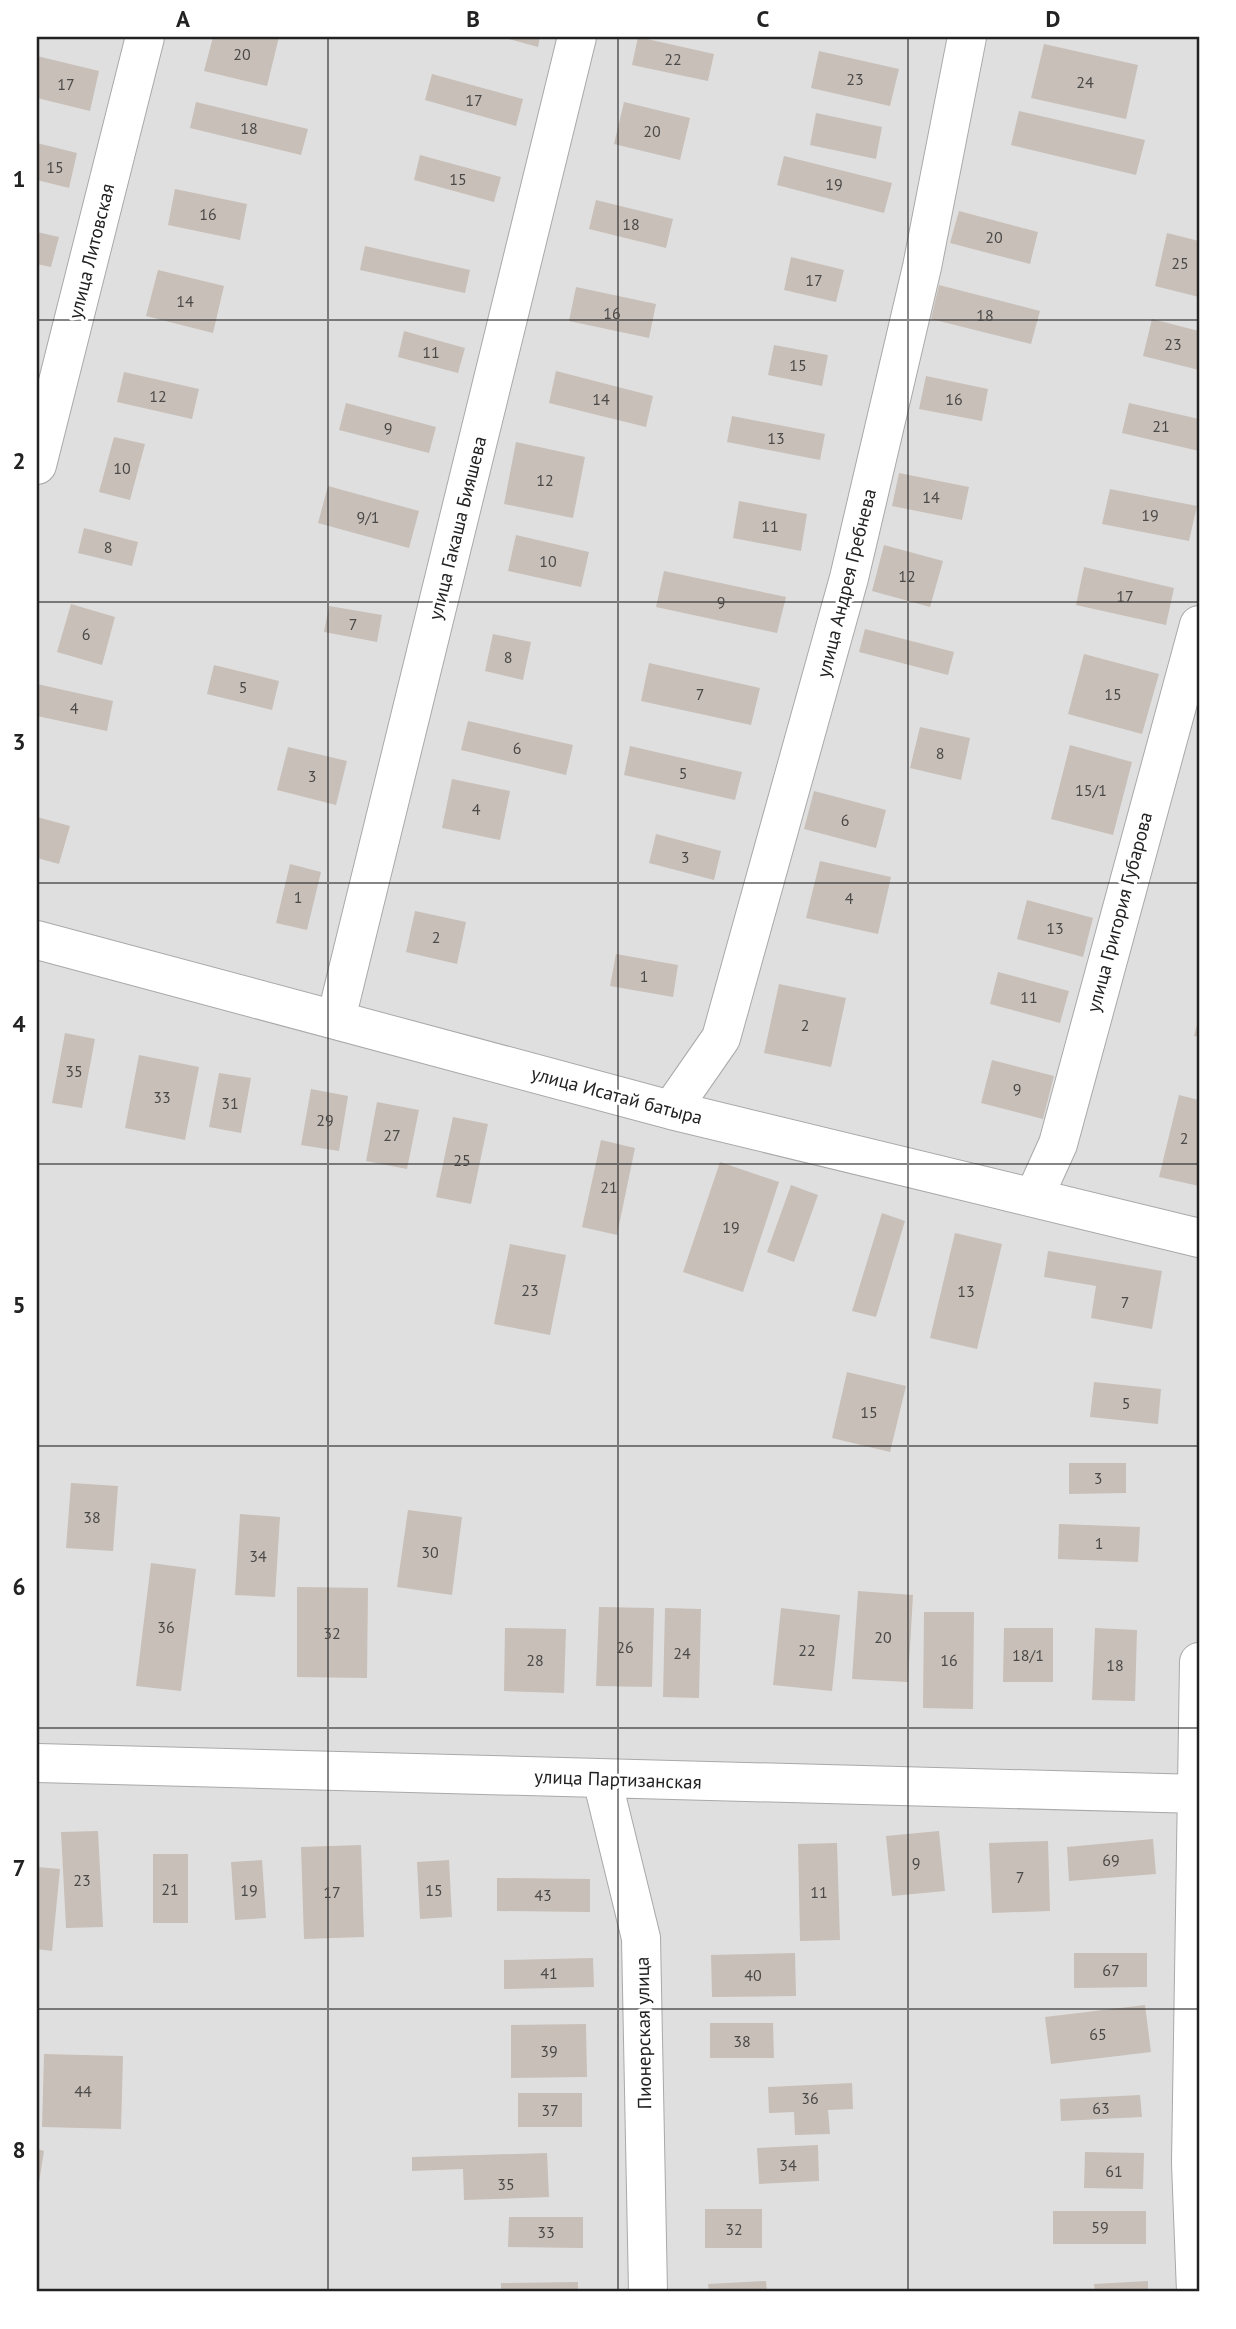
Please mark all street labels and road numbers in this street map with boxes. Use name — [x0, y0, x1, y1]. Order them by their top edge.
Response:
street label: улица Литовская — [63, 181, 119, 321]
street label: улица Гакаша Бияшева — [423, 434, 491, 622]
street label: улица Андрея Гребнева — [811, 486, 881, 680]
street label: улица Григория Губарова — [1081, 809, 1157, 1015]
street label: улица Исатай батыра — [529, 1061, 705, 1129]
street label: улица Партизанская — [534, 1764, 702, 1794]
street label: Пионерская улица — [630, 1956, 656, 2110]

